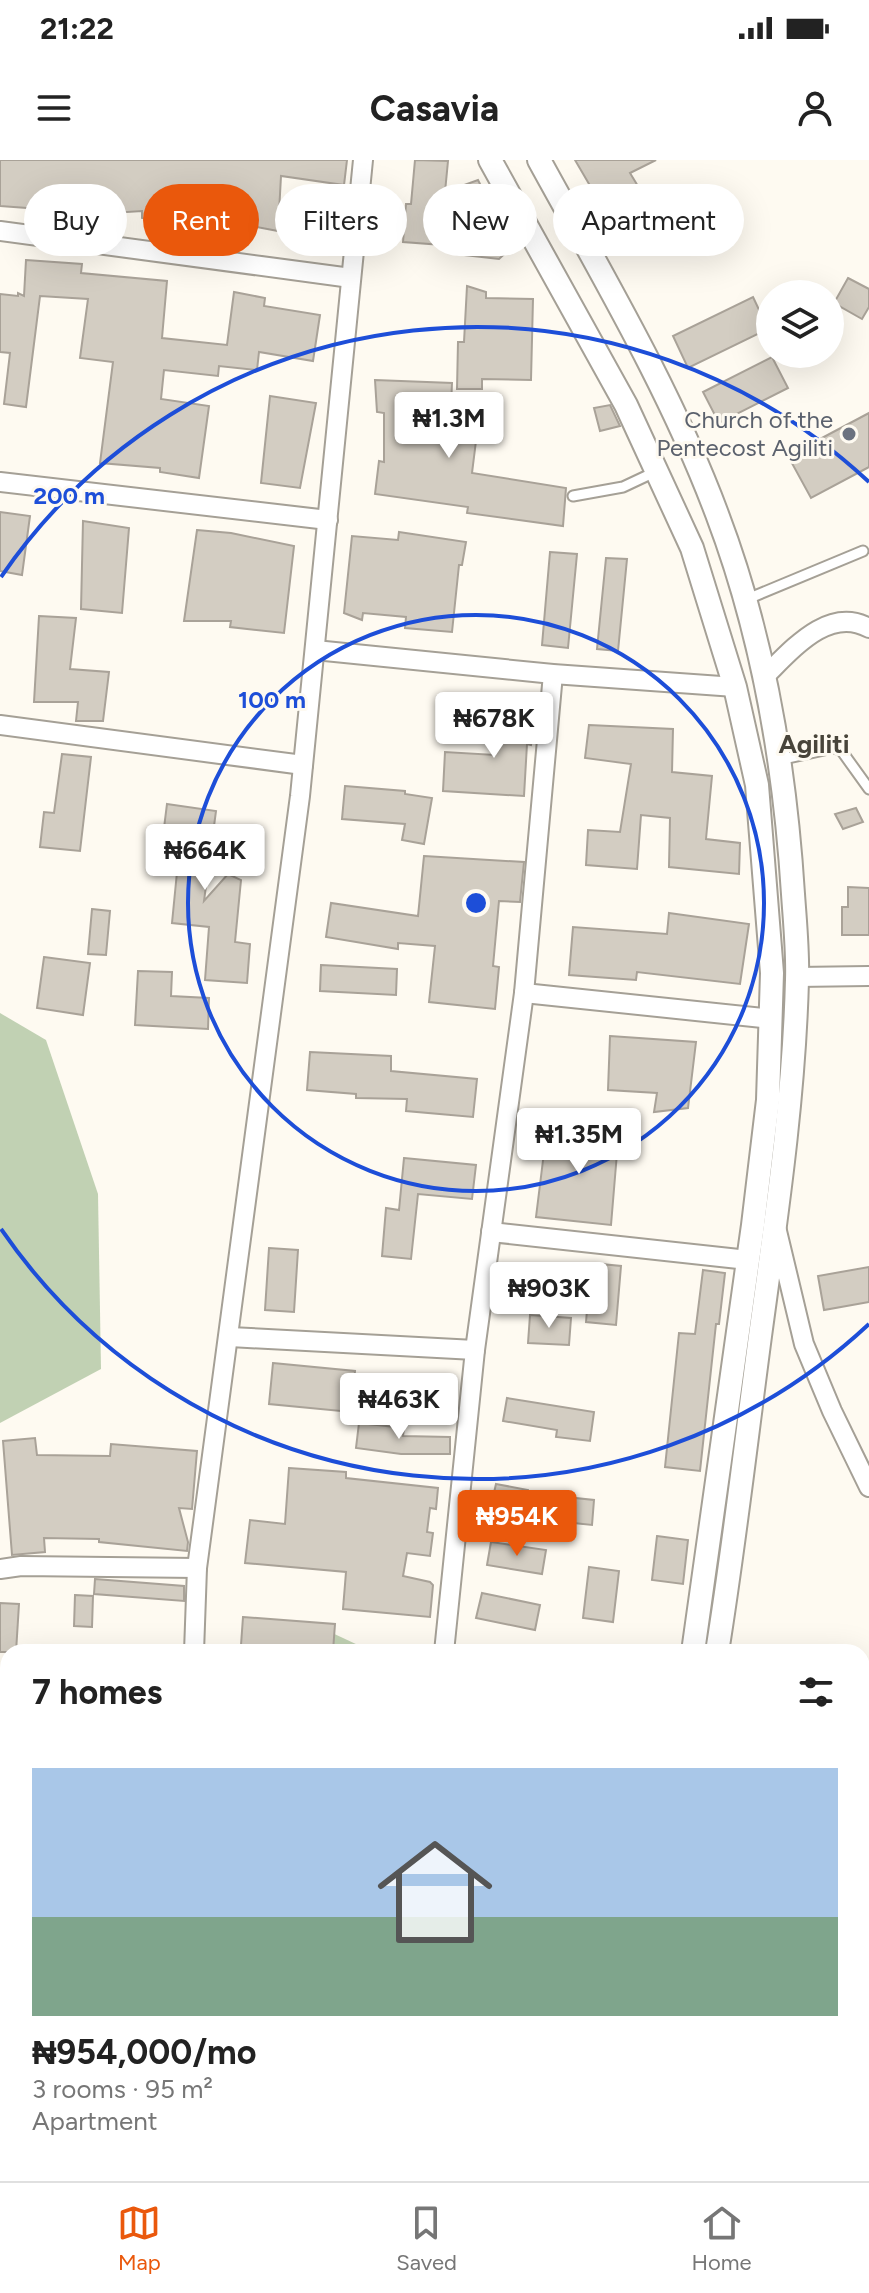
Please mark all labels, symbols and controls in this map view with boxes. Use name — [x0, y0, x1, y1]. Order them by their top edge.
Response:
text: 21:22 — [40, 10, 114, 47]
icon: menu — [32, 86, 76, 130]
icon: person — [793, 86, 837, 130]
text: Casavia — [370, 87, 499, 130]
chip: Buy — [24, 184, 127, 256]
chip: Rent — [143, 184, 259, 256]
chip: Filters — [275, 184, 407, 256]
chip: New — [423, 184, 537, 256]
chip: Apartment — [553, 184, 744, 256]
map controls — [756, 280, 844, 368]
button: layers — [756, 280, 844, 368]
pin: ₦1.3M — [393, 392, 505, 460]
text: ₦1.3M — [413, 402, 485, 434]
place label: Church of the Pentecost Agiliti — [656, 405, 833, 462]
marker: Church of the Pentecost Agiliti — [840, 425, 858, 443]
text: 200 m — [33, 481, 105, 510]
text: 100 m — [238, 685, 306, 714]
pin: ₦678K — [438, 692, 550, 760]
text: ₦678K — [453, 702, 535, 734]
district label: Agiliti — [778, 728, 850, 760]
pin: ₦664K — [149, 824, 261, 892]
text: ₦664K — [164, 834, 246, 866]
centre of rings — [462, 889, 490, 917]
pin: ₦1.35M — [514, 1108, 644, 1176]
text: ₦1.35M — [535, 1118, 623, 1150]
pin: ₦903K — [493, 1262, 605, 1330]
text: ₦903K — [508, 1272, 590, 1304]
pin: ₦463K — [343, 1373, 455, 1441]
text: ₦463K — [358, 1383, 440, 1415]
pin: ₦954K — [461, 1490, 573, 1558]
text: ₦954K — [476, 1500, 558, 1532]
icon: filters — [794, 1670, 838, 1714]
text: 7 homes — [32, 1672, 162, 1713]
icon: home — [363, 1820, 507, 1964]
text: ₦954,000/mo — [32, 2032, 256, 2073]
text: 3 rooms · 95 m² — [32, 2073, 213, 2105]
text: Apartment — [32, 2105, 158, 2137]
tab: Map — [117, 2201, 161, 2276]
tab: Saved — [396, 2201, 457, 2276]
tab: Home — [692, 2201, 752, 2276]

